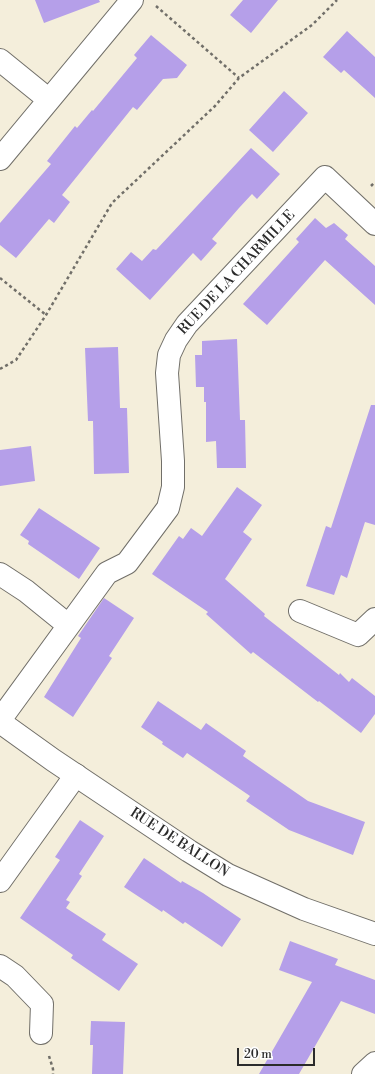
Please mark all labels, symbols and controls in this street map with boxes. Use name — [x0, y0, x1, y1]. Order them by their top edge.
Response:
street label: RUE DE LA CHARMILLE — [175, 207, 299, 339]
street label: RUE DE BALLON — [126, 805, 232, 881]
scale bar — [239, 1040, 317, 1066]
text: 20 m — [244, 1047, 272, 1062]

